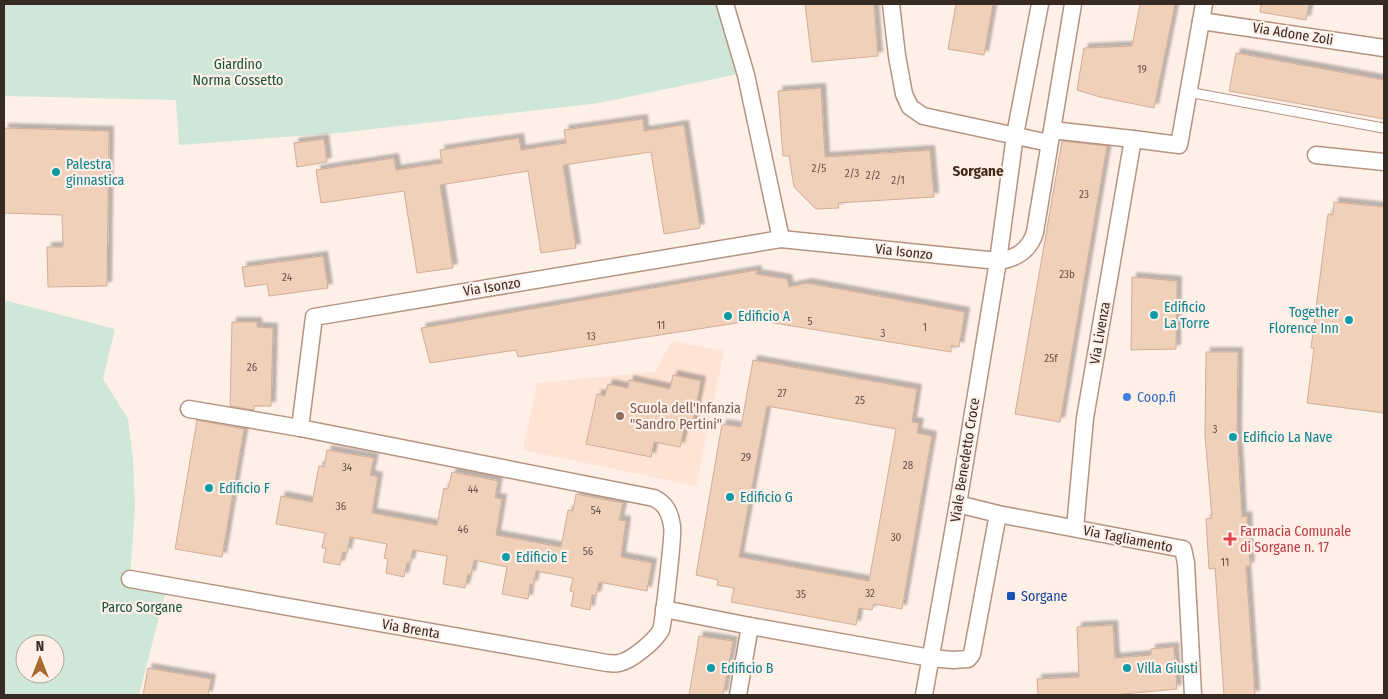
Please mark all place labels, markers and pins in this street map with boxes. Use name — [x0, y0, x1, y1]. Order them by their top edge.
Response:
place label: Palestra ginnastica — [66, 156, 125, 189]
marker: Palestra ginnastica — [50, 166, 62, 178]
place label: Edificio La Torre — [1164, 299, 1210, 332]
place label: Together Florence Inn — [1269, 304, 1339, 337]
place label: Edificio A — [738, 308, 791, 325]
marker: Edificio La Torre — [1148, 309, 1160, 321]
marker: Edificio A — [722, 310, 734, 322]
marker: Together Florence Inn — [1343, 314, 1355, 326]
place label: Coop.fi — [1137, 389, 1176, 406]
marker: Coop.fi — [1121, 391, 1133, 403]
place label: Scuola dell'Infanzia "Sandro Pertini" — [630, 400, 741, 433]
marker: Scuola dell'Infanzia "Sandro Pertini" — [614, 410, 626, 422]
place label: Edificio La Nave — [1243, 429, 1332, 446]
marker: Edificio La Nave — [1227, 431, 1239, 443]
place label: Edificio F — [219, 480, 270, 497]
marker: Edificio F — [203, 482, 215, 494]
place label: Edificio G — [740, 489, 793, 506]
marker: Edificio G — [724, 491, 736, 503]
place label: Farmacia Comunale di Sorgane n. 17 — [1240, 523, 1351, 556]
marker: Farmacia Comunale di Sorgane n. 17 — [1224, 533, 1236, 545]
place label: Edificio E — [516, 549, 568, 566]
marker: Edificio E — [500, 551, 512, 563]
place label: Sorgane — [1021, 588, 1068, 605]
marker: Sorgane — [1005, 590, 1017, 602]
place label: Edificio B — [721, 660, 774, 677]
place label: Villa Giusti — [1137, 660, 1198, 677]
marker: Edificio B — [705, 662, 717, 674]
marker: Villa Giusti — [1121, 662, 1133, 674]

